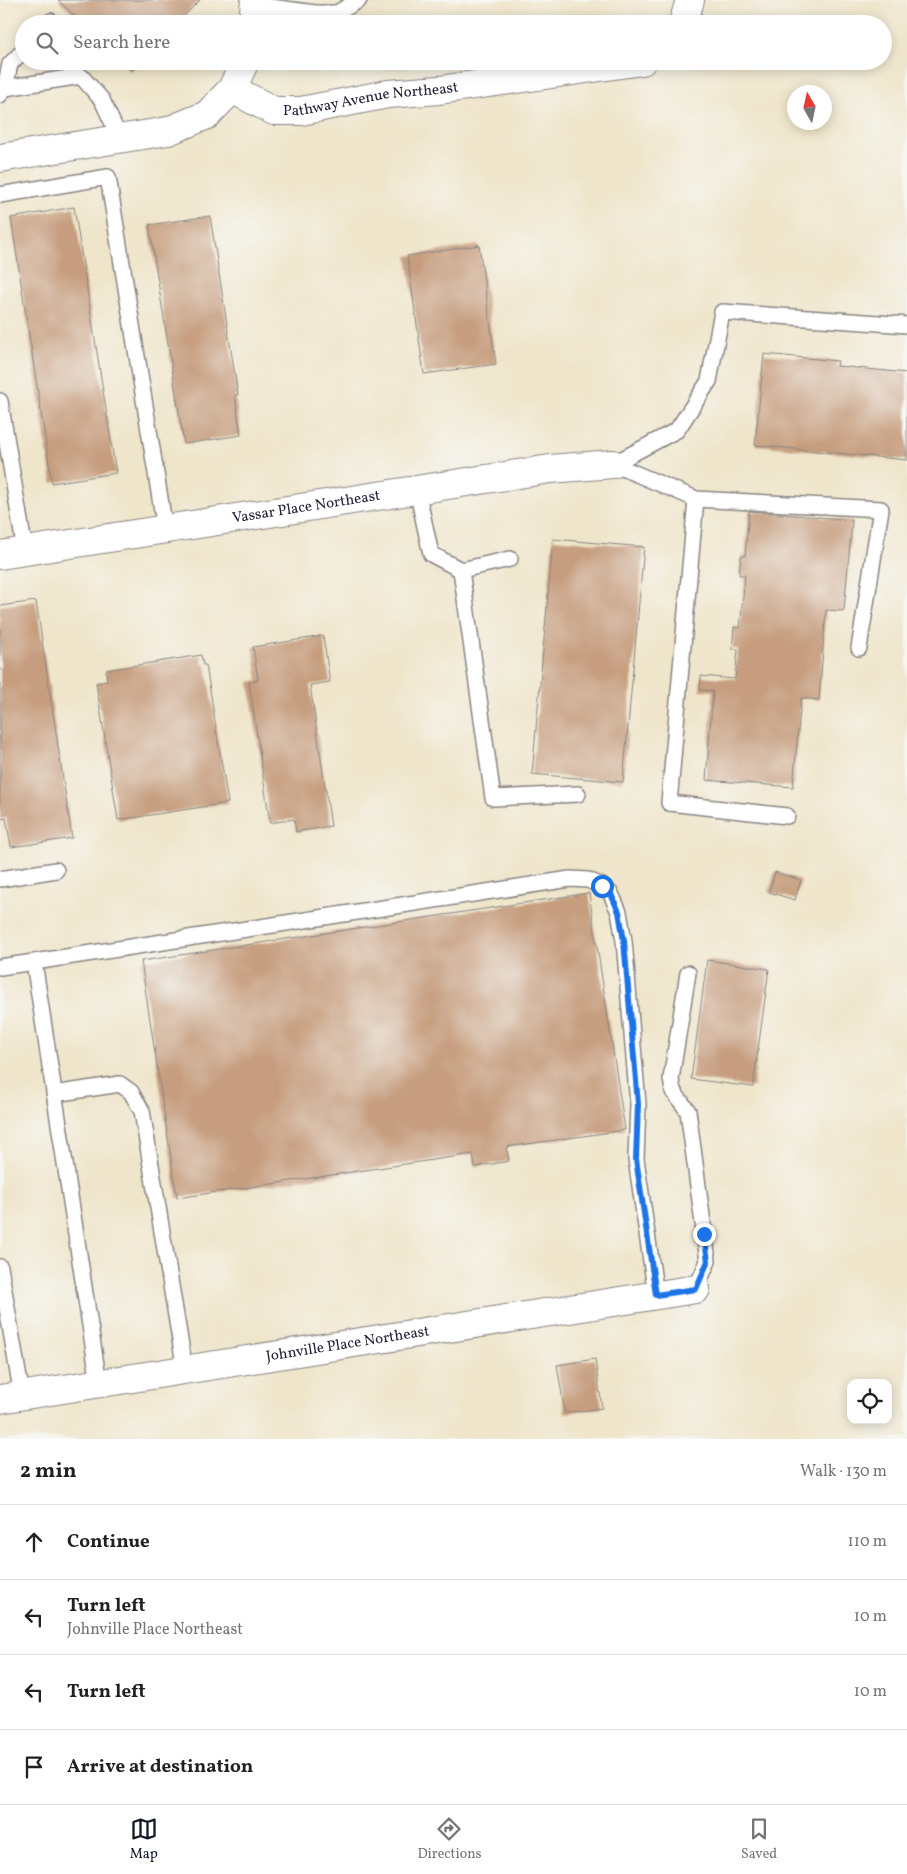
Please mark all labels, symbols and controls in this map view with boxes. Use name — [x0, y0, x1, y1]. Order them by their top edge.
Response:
search box — [15, 15, 892, 70]
icon: search — [33, 29, 61, 57]
text: Search here — [73, 30, 170, 56]
street label: Pathway Avenue Northeast — [283, 77, 460, 122]
north arrow — [787, 85, 832, 130]
street label: Vassar Place Northeast — [231, 485, 382, 529]
route start — [591, 875, 614, 898]
route end — [693, 1223, 716, 1246]
street label: Johnville Place Northeast — [264, 1321, 431, 1367]
map controls — [847, 1379, 892, 1424]
button: locate — [847, 1379, 892, 1424]
text: 2 min — [20, 1457, 77, 1486]
text: Walk · 130 m — [800, 1461, 887, 1483]
icon: ahead — [20, 1528, 48, 1556]
text: Continue — [67, 1529, 150, 1555]
text: 110 m — [848, 1531, 887, 1553]
text: Turn left — [67, 1593, 146, 1619]
icon: left — [20, 1603, 48, 1631]
text: 10 m — [854, 1606, 887, 1628]
text: Johnville Place Northeast — [67, 1619, 243, 1641]
icon: left — [20, 1678, 48, 1706]
text: Turn left — [67, 1679, 146, 1705]
text: 10 m — [854, 1681, 887, 1703]
icon: arrive — [20, 1753, 48, 1781]
text: Arrive at destination — [67, 1754, 253, 1780]
tab: Map — [130, 1815, 158, 1864]
tab: Directions — [417, 1815, 482, 1864]
tab: Saved — [741, 1815, 777, 1864]

